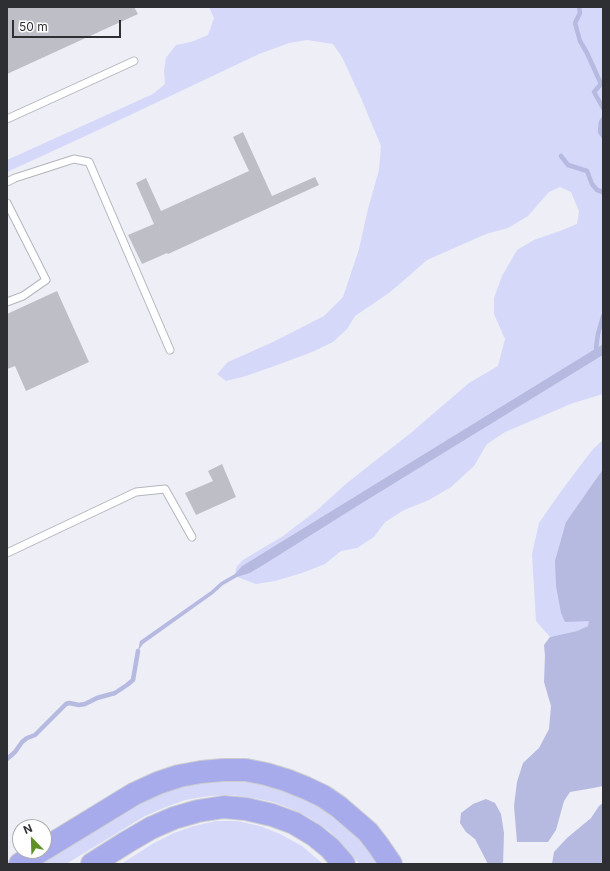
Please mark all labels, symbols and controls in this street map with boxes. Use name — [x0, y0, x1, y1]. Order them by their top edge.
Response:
scale bar — [14, 12, 123, 38]
text: 50 m — [19, 19, 48, 34]
north arrow — [12, 819, 52, 859]
text: N — [21, 821, 34, 837]

